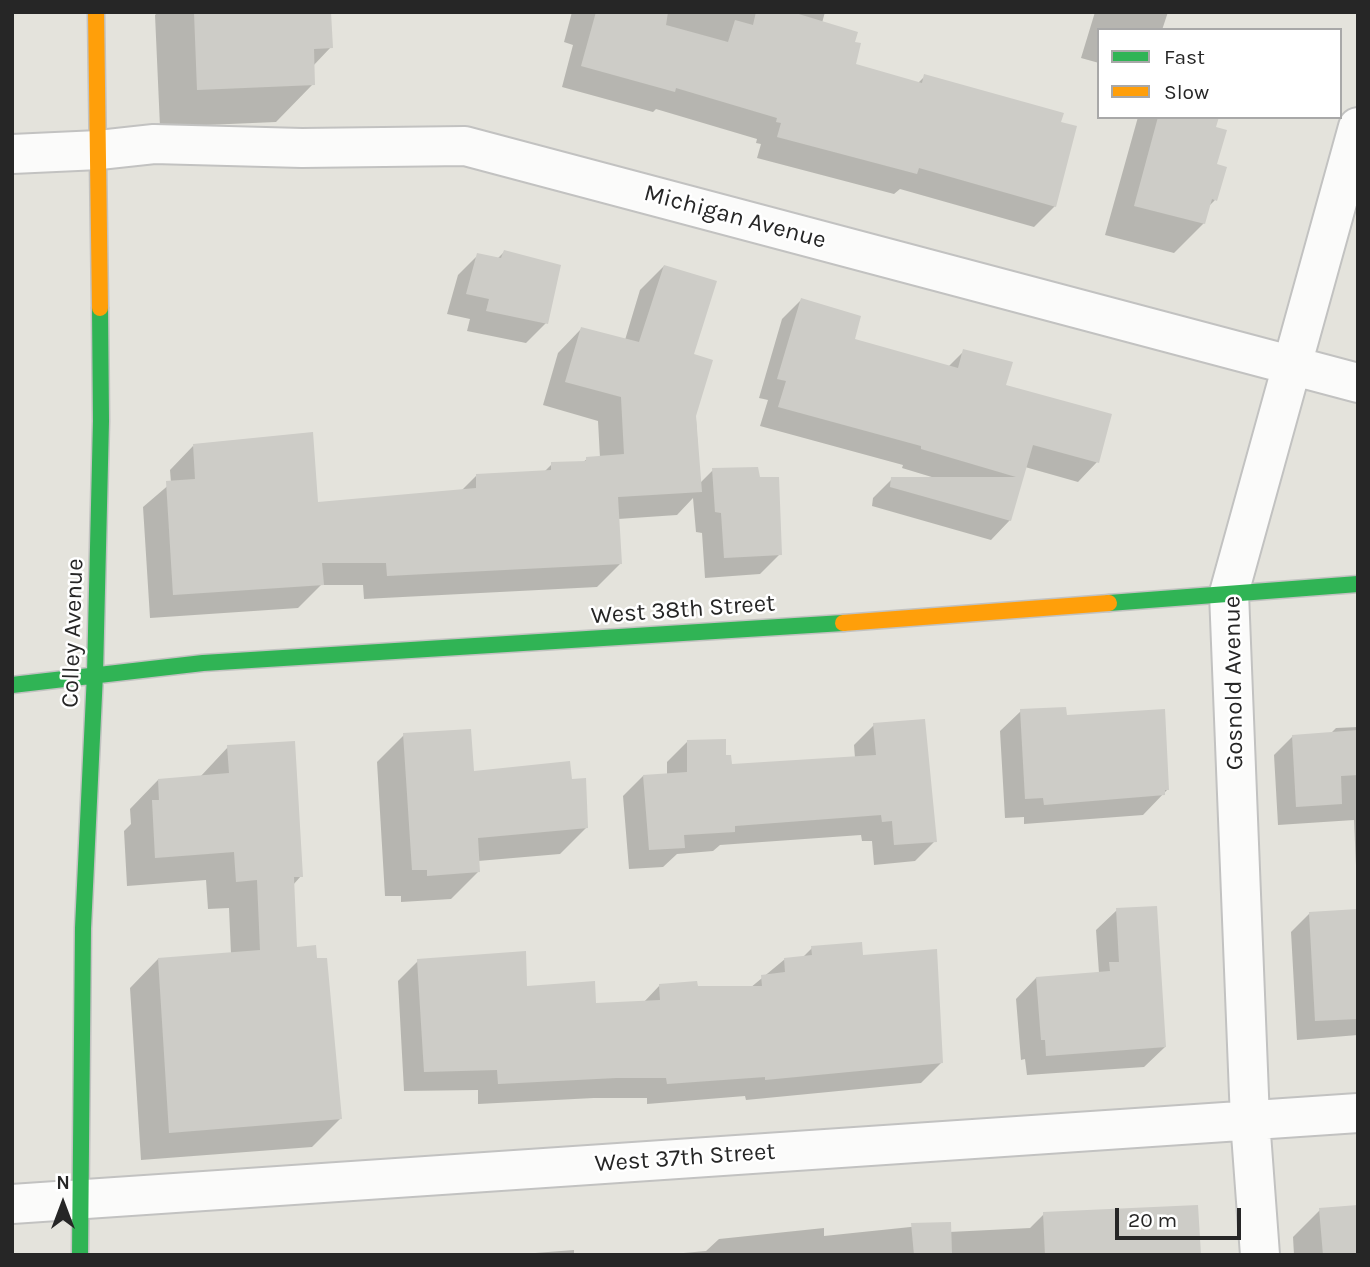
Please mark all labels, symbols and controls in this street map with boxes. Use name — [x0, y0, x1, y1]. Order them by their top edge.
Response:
legend — [1097, 28, 1342, 119]
text: Fast — [1164, 45, 1205, 69]
text: Slow — [1164, 80, 1209, 104]
street label: Michigan Avenue — [641, 179, 829, 255]
street label: Colley Avenue — [56, 558, 90, 708]
street label: West 38th Street — [590, 589, 776, 631]
street label: Gosnold Avenue — [1218, 596, 1250, 770]
street label: West 37th Street — [594, 1137, 776, 1179]
north arrow — [28, 1169, 98, 1239]
text: N — [56, 1172, 70, 1194]
scale bar — [1118, 1194, 1244, 1238]
text: 20 m — [1128, 1208, 1177, 1232]

